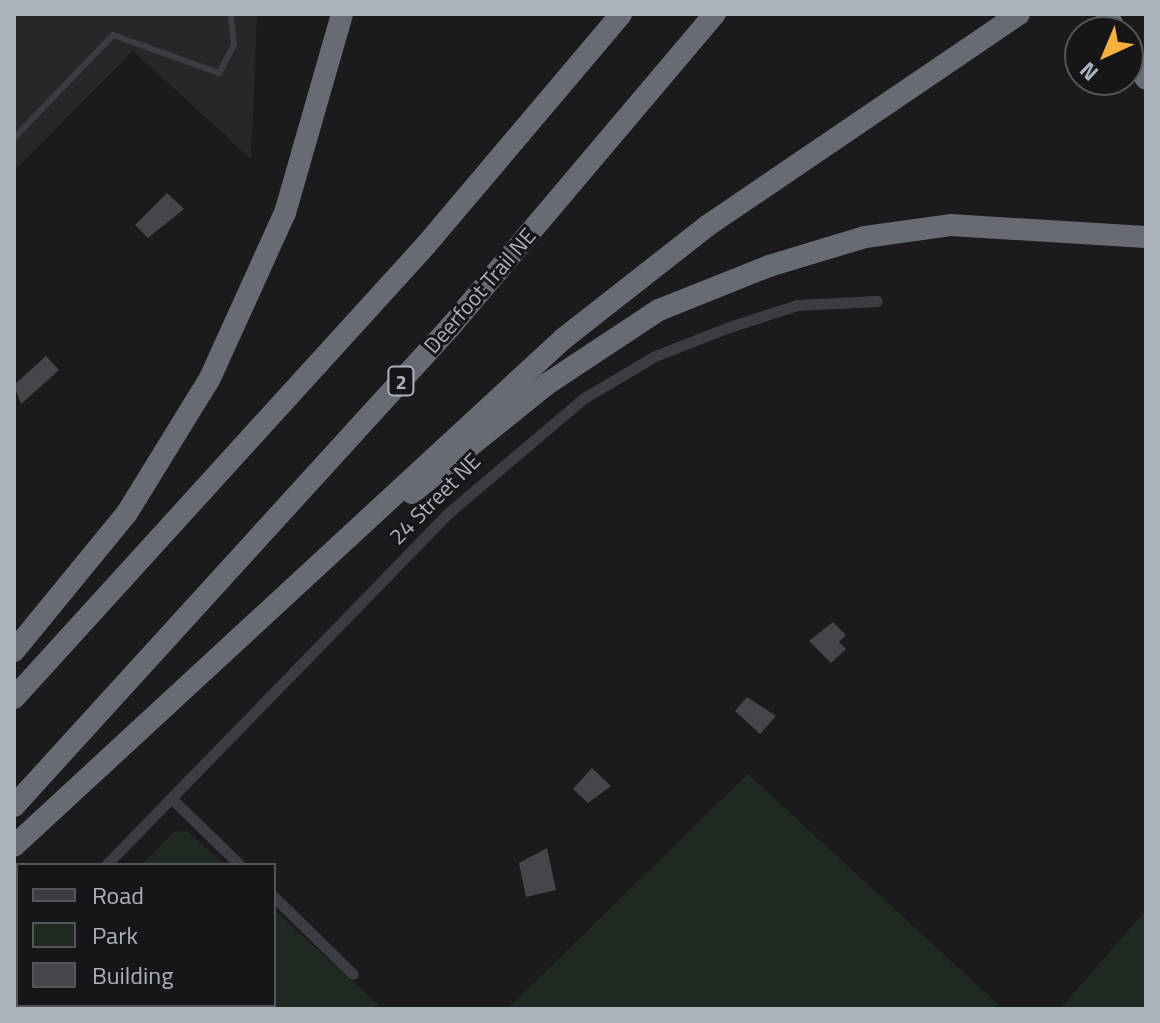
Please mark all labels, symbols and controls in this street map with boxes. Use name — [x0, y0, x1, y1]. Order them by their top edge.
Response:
north arrow — [1064, 16, 1144, 96]
text: N — [1071, 54, 1106, 89]
street label: Deerfoot Trail NE — [419, 223, 541, 359]
road number: 2 — [387, 365, 415, 397]
street label: 24 Street NE — [384, 448, 486, 550]
legend — [16, 863, 276, 1007]
text: Road — [92, 877, 144, 913]
text: Park — [92, 917, 138, 953]
text: Building — [92, 957, 174, 993]

